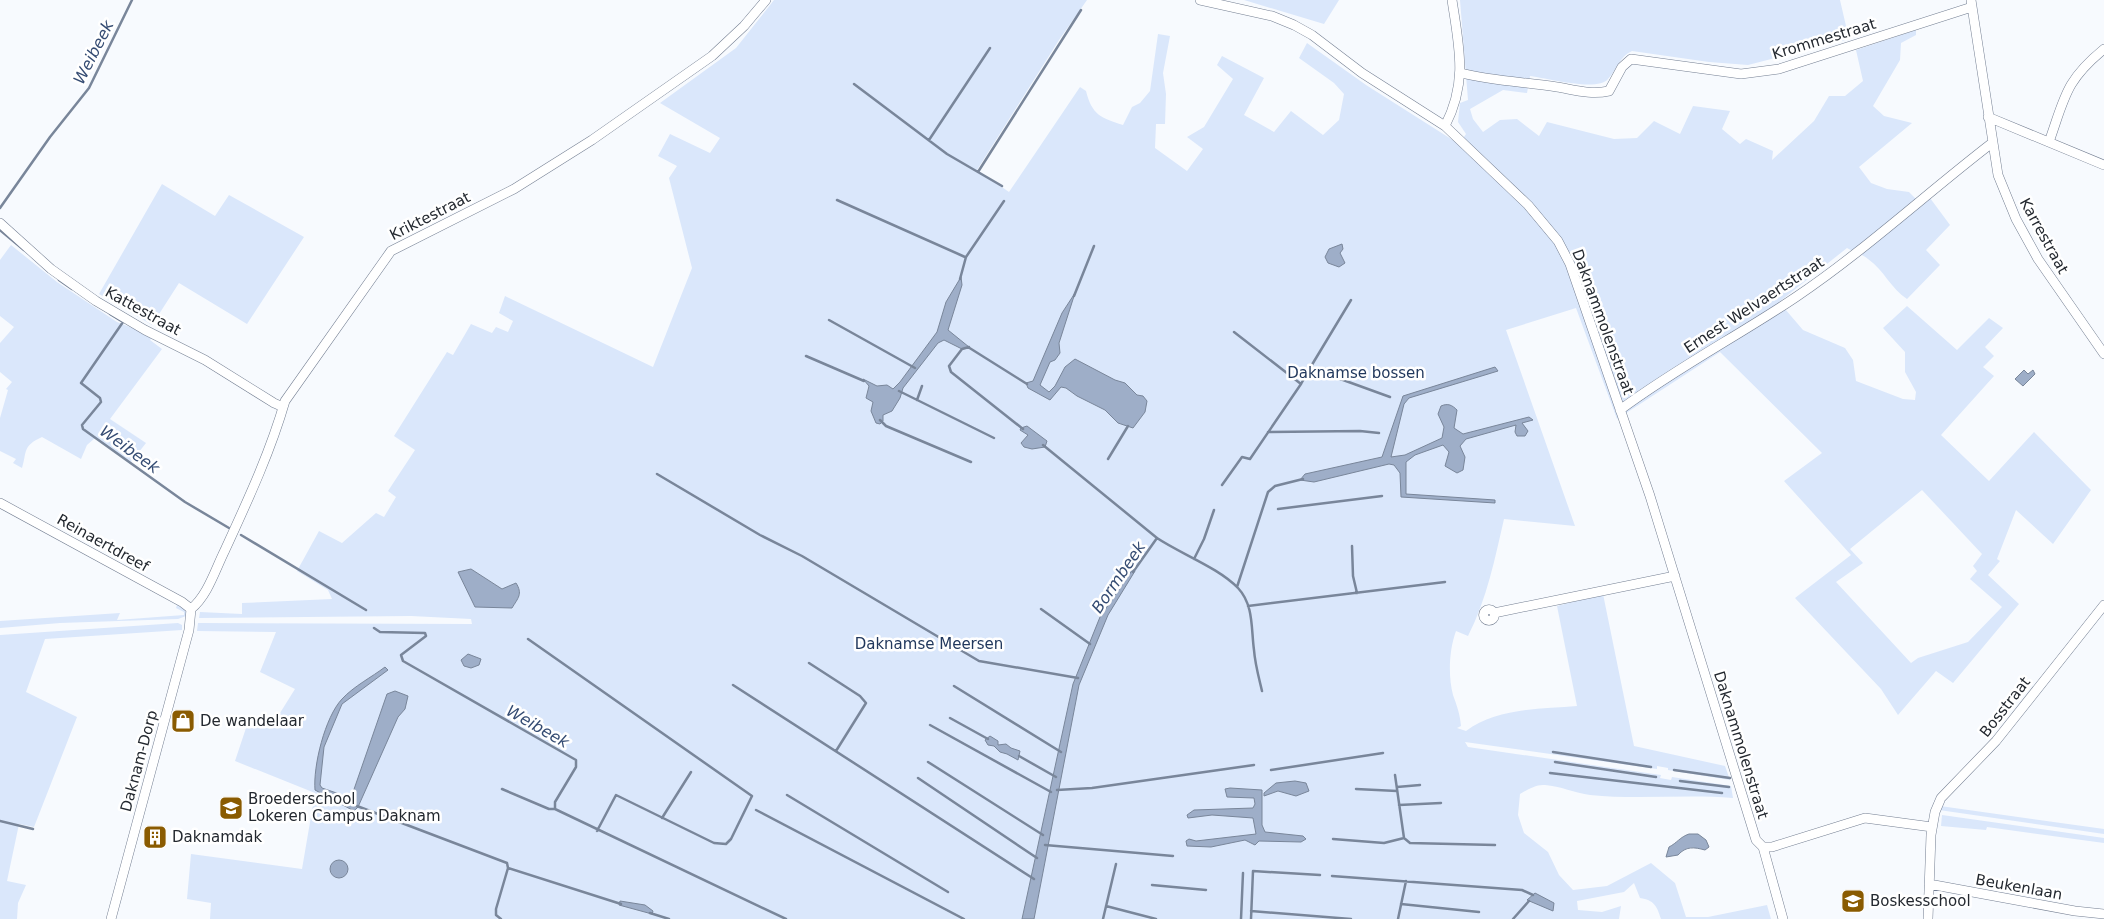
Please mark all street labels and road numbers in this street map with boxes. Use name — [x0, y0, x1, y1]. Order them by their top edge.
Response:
street label: Krommestraat — [1770, 15, 1878, 63]
street label: Kriktestraat — [387, 188, 473, 244]
street label: Karrestraat — [2016, 195, 2072, 277]
street label: Daknammolenstraat — [1568, 247, 1638, 397]
street label: Ernest Welvaertstraat — [1681, 253, 1828, 357]
street label: Kattestraat — [102, 283, 184, 339]
street label: Reinaertdreef — [54, 510, 153, 576]
street label: Daknammolenstraat — [1710, 669, 1772, 821]
street label: Bosstraat — [1976, 673, 2034, 741]
street label: Daknam-Dorp — [117, 708, 161, 814]
street label: Beukenlaan — [1974, 870, 2064, 904]

